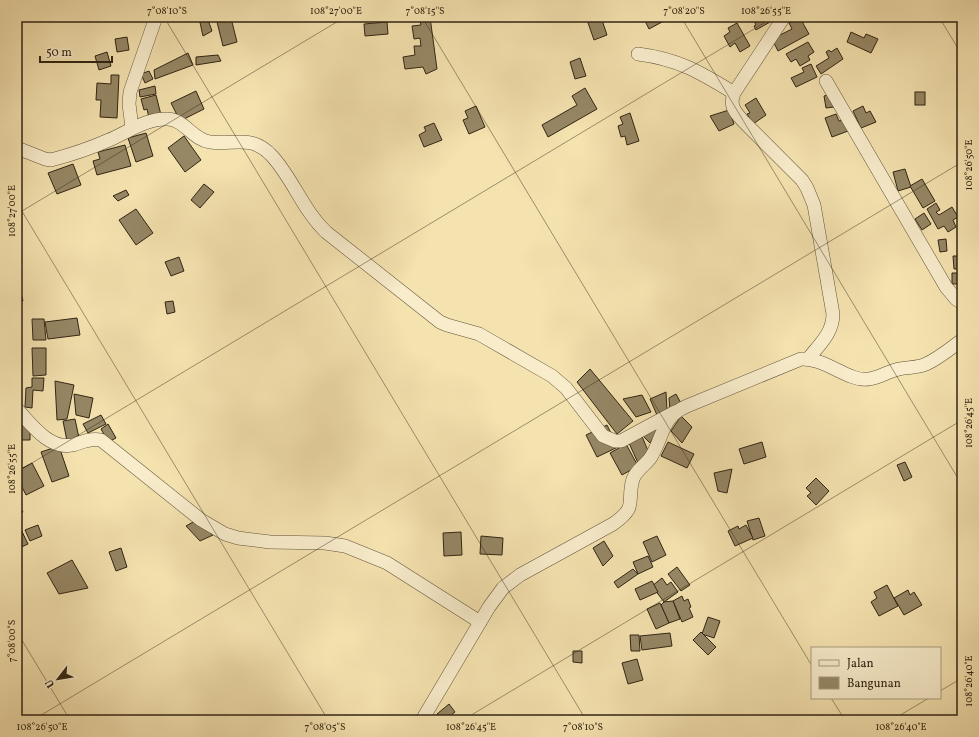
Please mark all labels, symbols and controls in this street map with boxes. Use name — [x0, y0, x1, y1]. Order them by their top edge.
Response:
text: 7°08'10"S — [147, 4, 187, 18]
text: 108°27'00"E — [310, 4, 362, 18]
text: 7°08'15"S — [405, 4, 445, 18]
text: 7°08'20"S — [663, 4, 705, 18]
text: 108°26'55"E — [741, 4, 791, 18]
scale bar — [40, 38, 112, 64]
text: 50 m — [46, 45, 72, 61]
text: 108°26'50"E — [962, 140, 976, 190]
text: 108°27'00"E — [5, 185, 19, 237]
text: 108°26'45"E — [962, 398, 976, 448]
text: 108°26'55"E — [5, 444, 19, 494]
text: 7°08'00"S — [5, 620, 19, 662]
legend — [811, 647, 941, 699]
text: 108°26'40"E — [962, 655, 976, 707]
text: Jalan — [847, 656, 874, 672]
north arrow — [38, 659, 78, 699]
text: U — [42, 676, 59, 690]
text: Bangunan — [847, 676, 901, 692]
text: 108°26'50"E — [17, 720, 67, 734]
text: 7°08'05"S — [304, 720, 346, 734]
text: 108°26'45"E — [446, 720, 496, 734]
text: 7°08'10"S — [563, 720, 603, 734]
text: 108°26'40"E — [875, 720, 927, 734]

